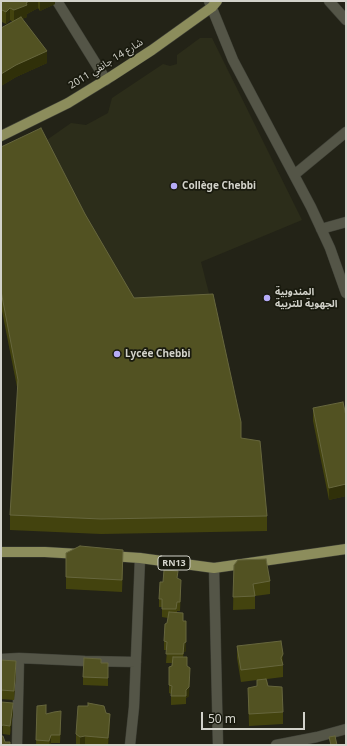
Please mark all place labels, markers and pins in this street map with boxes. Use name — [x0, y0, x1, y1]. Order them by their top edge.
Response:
place label: Collège Chebbi — [182, 180, 256, 192]
marker: Collège Chebbi — [169, 181, 179, 191]
place label: المندوبية الجهوية للتربية — [275, 286, 337, 310]
marker: المندوبية الجهوية للتربية — [262, 293, 272, 303]
place label: Lycée Chebbi — [125, 348, 191, 360]
marker: Lycée Chebbi — [112, 349, 122, 359]

